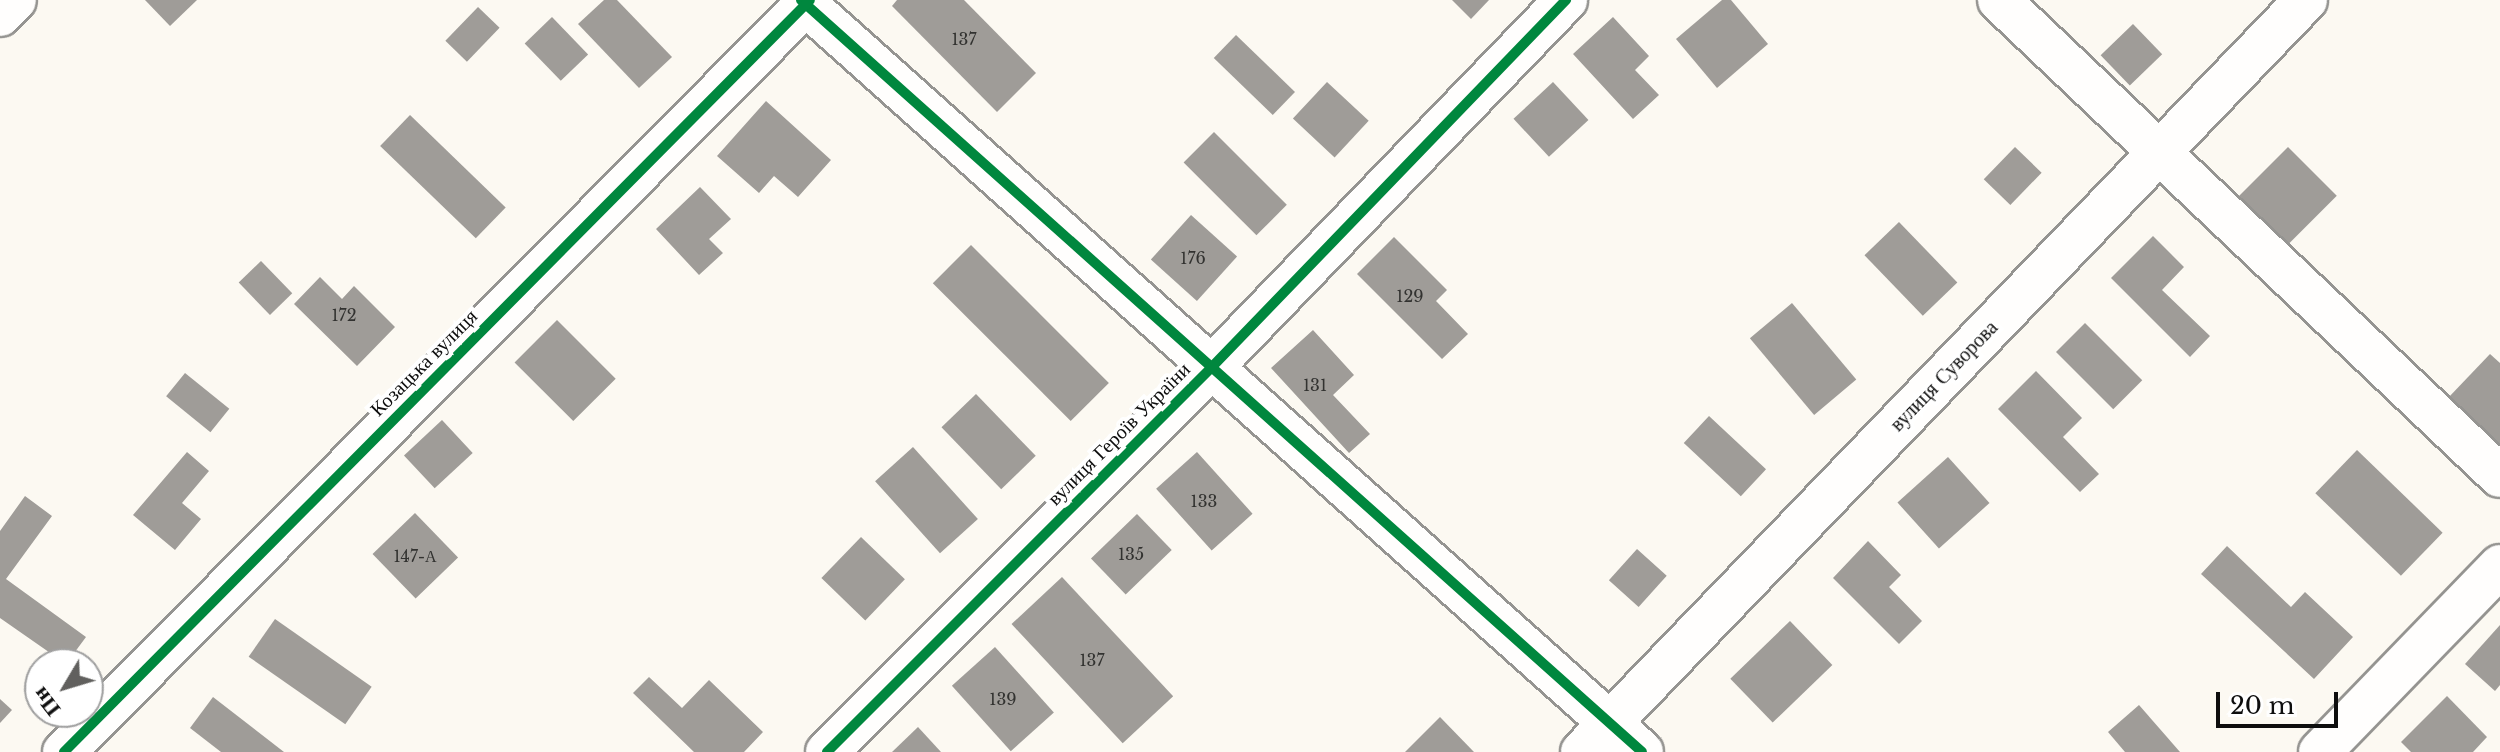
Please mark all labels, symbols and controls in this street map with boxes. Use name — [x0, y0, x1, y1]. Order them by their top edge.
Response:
house number: 137 — [951, 29, 977, 49]
house number: 176 — [1180, 248, 1206, 268]
house number: 129 — [1396, 286, 1424, 306]
house number: 172 — [331, 305, 357, 325]
street label: Козацька вулиця — [366, 305, 482, 421]
street label: вулиця Суворова — [1885, 316, 2003, 436]
street label: вулиця Героїв України — [1043, 358, 1195, 510]
house number: 131 — [1303, 375, 1327, 395]
house number: 133 — [1191, 491, 1217, 511]
house number: 135 — [1118, 544, 1144, 564]
house number: 147-А — [393, 546, 437, 566]
north arrow — [24, 648, 104, 728]
house number: 137 — [1079, 650, 1105, 670]
scale bar — [2220, 676, 2342, 726]
text: Пн — [26, 682, 66, 722]
house number: 139 — [989, 689, 1017, 709]
text: 20 m — [2230, 691, 2295, 720]

